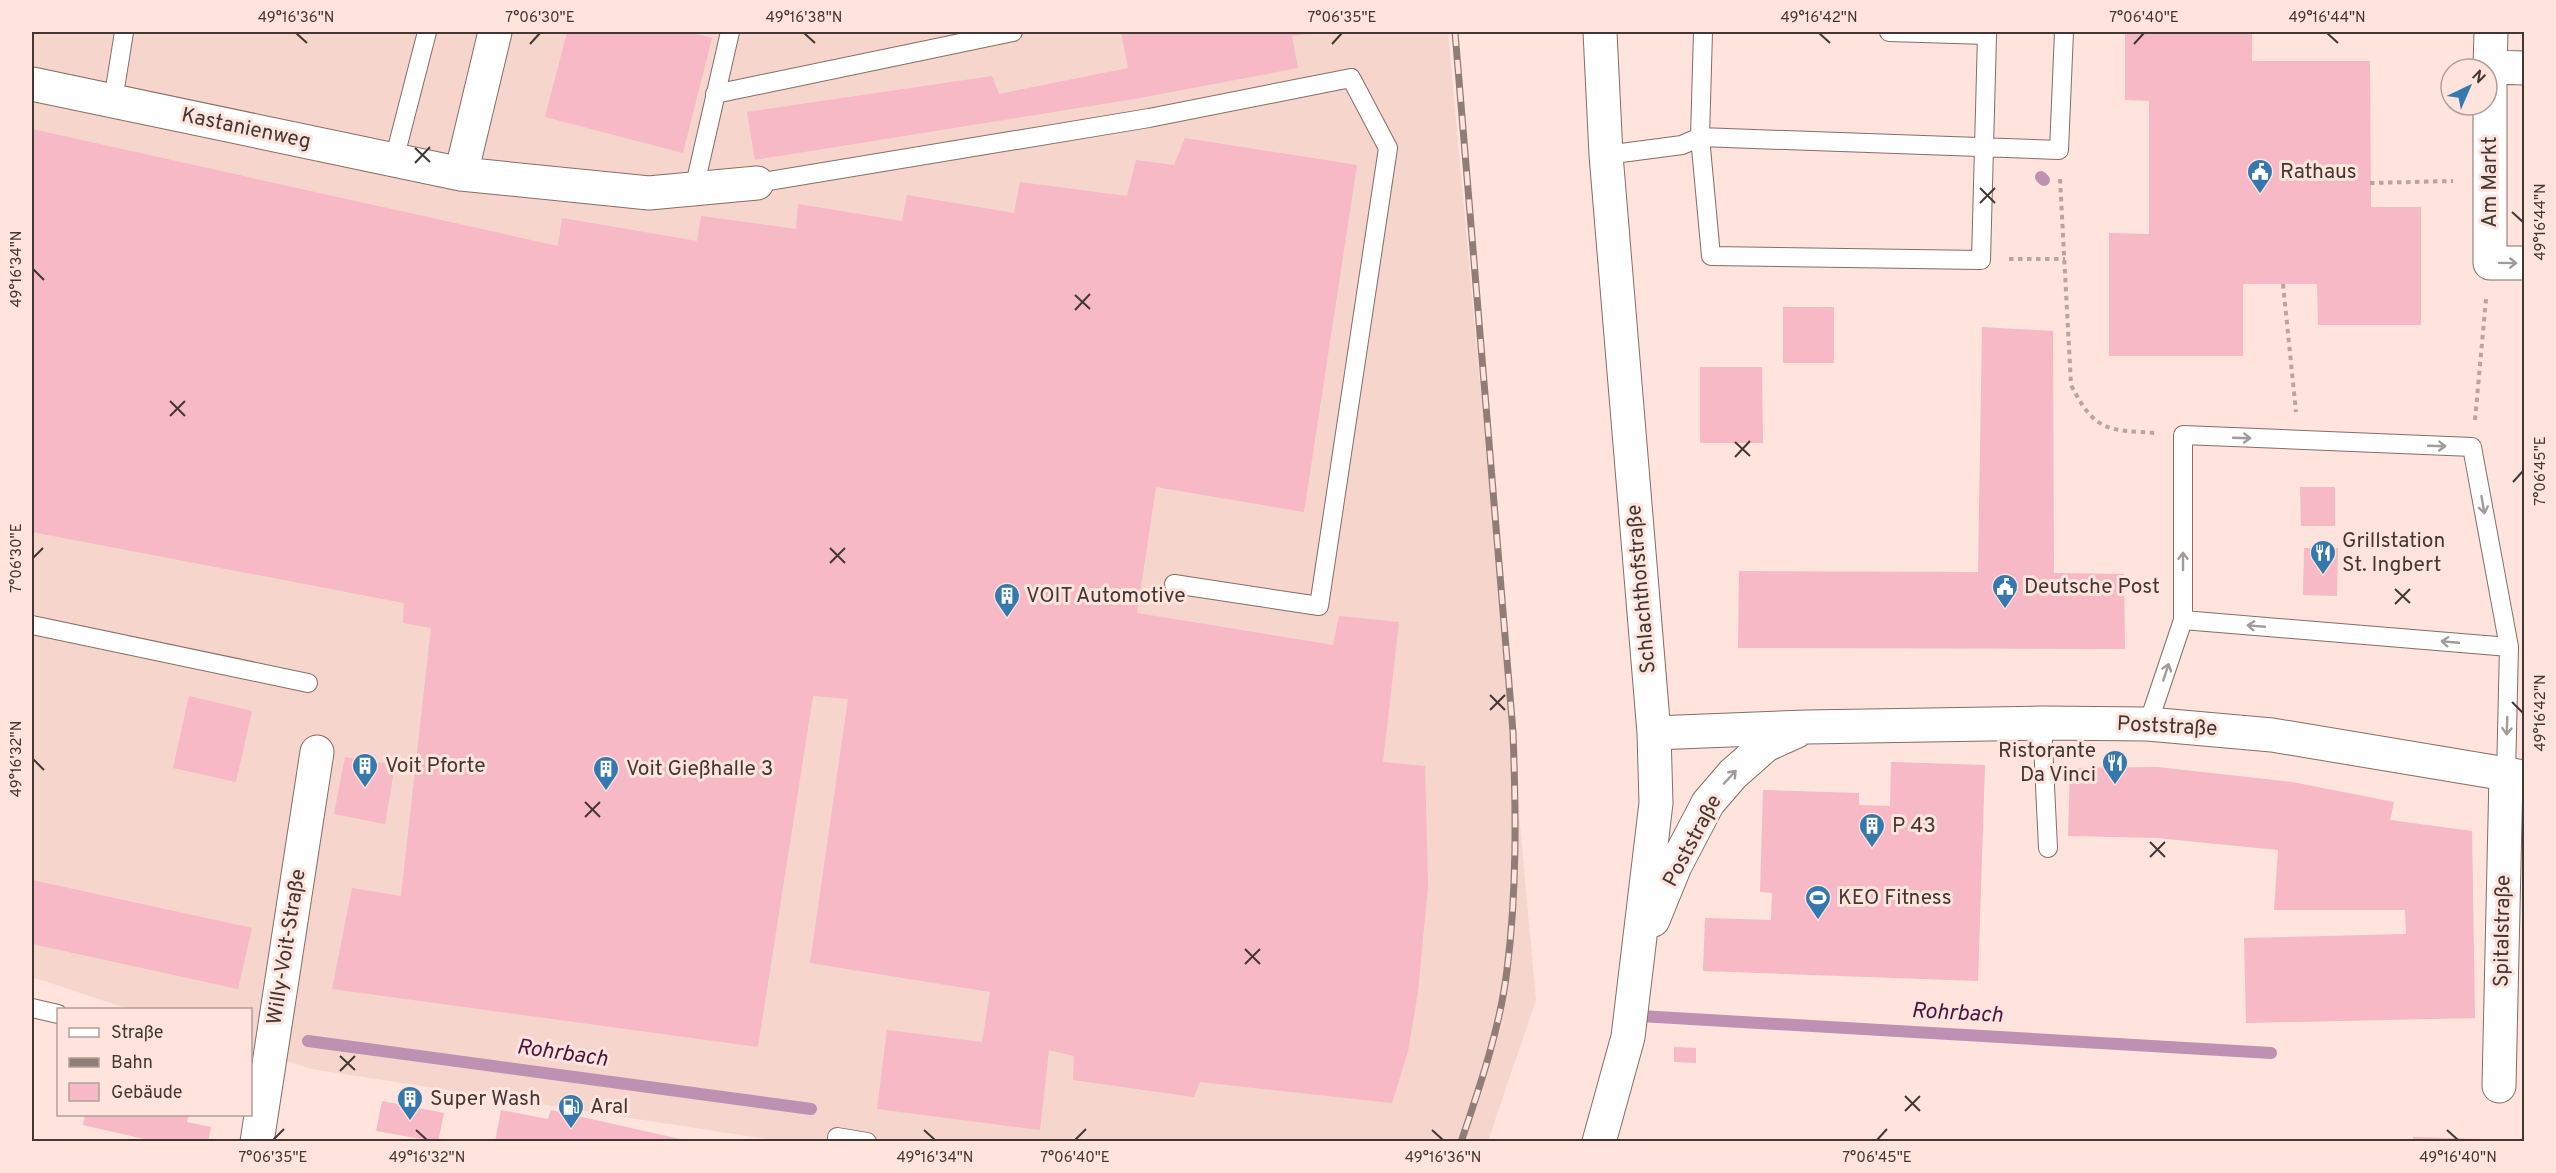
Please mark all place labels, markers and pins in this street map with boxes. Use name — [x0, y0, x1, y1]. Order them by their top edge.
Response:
public building icon: Rathaus — [2245, 157, 2275, 195]
place label: Rathaus — [2280, 159, 2357, 186]
place label: Grillstation St. Ingbert — [2342, 528, 2445, 579]
restaurant icon: Grillstation St. Ingbert — [2308, 538, 2338, 576]
public building icon: Deutsche Post — [1990, 572, 2020, 610]
place label: Deutsche Post — [2024, 574, 2160, 601]
building icon: VOIT Automotive — [992, 581, 1022, 619]
place label: VOIT Automotive — [1026, 583, 1186, 610]
place label: Ristorante Da Vinci — [1998, 738, 2096, 789]
restaurant icon: Ristorante Da Vinci — [2100, 748, 2130, 786]
building icon: Voit Pforte — [350, 751, 380, 789]
place label: Voit Pforte — [385, 753, 486, 780]
building icon: Voit Gießhalle 3 — [591, 754, 621, 792]
place label: Voit Gießhalle 3 — [626, 756, 773, 783]
building icon: P 43 — [1857, 811, 1887, 849]
place label: P 43 — [1892, 813, 1936, 840]
sports icon: KEO Fitness — [1803, 883, 1833, 921]
place label: KEO Fitness — [1838, 885, 1952, 912]
building icon: Super Wash — [395, 1084, 425, 1122]
place label: Super Wash — [430, 1086, 541, 1113]
fuel station icon: Aral — [556, 1092, 586, 1130]
place label: Aral — [590, 1094, 629, 1121]

